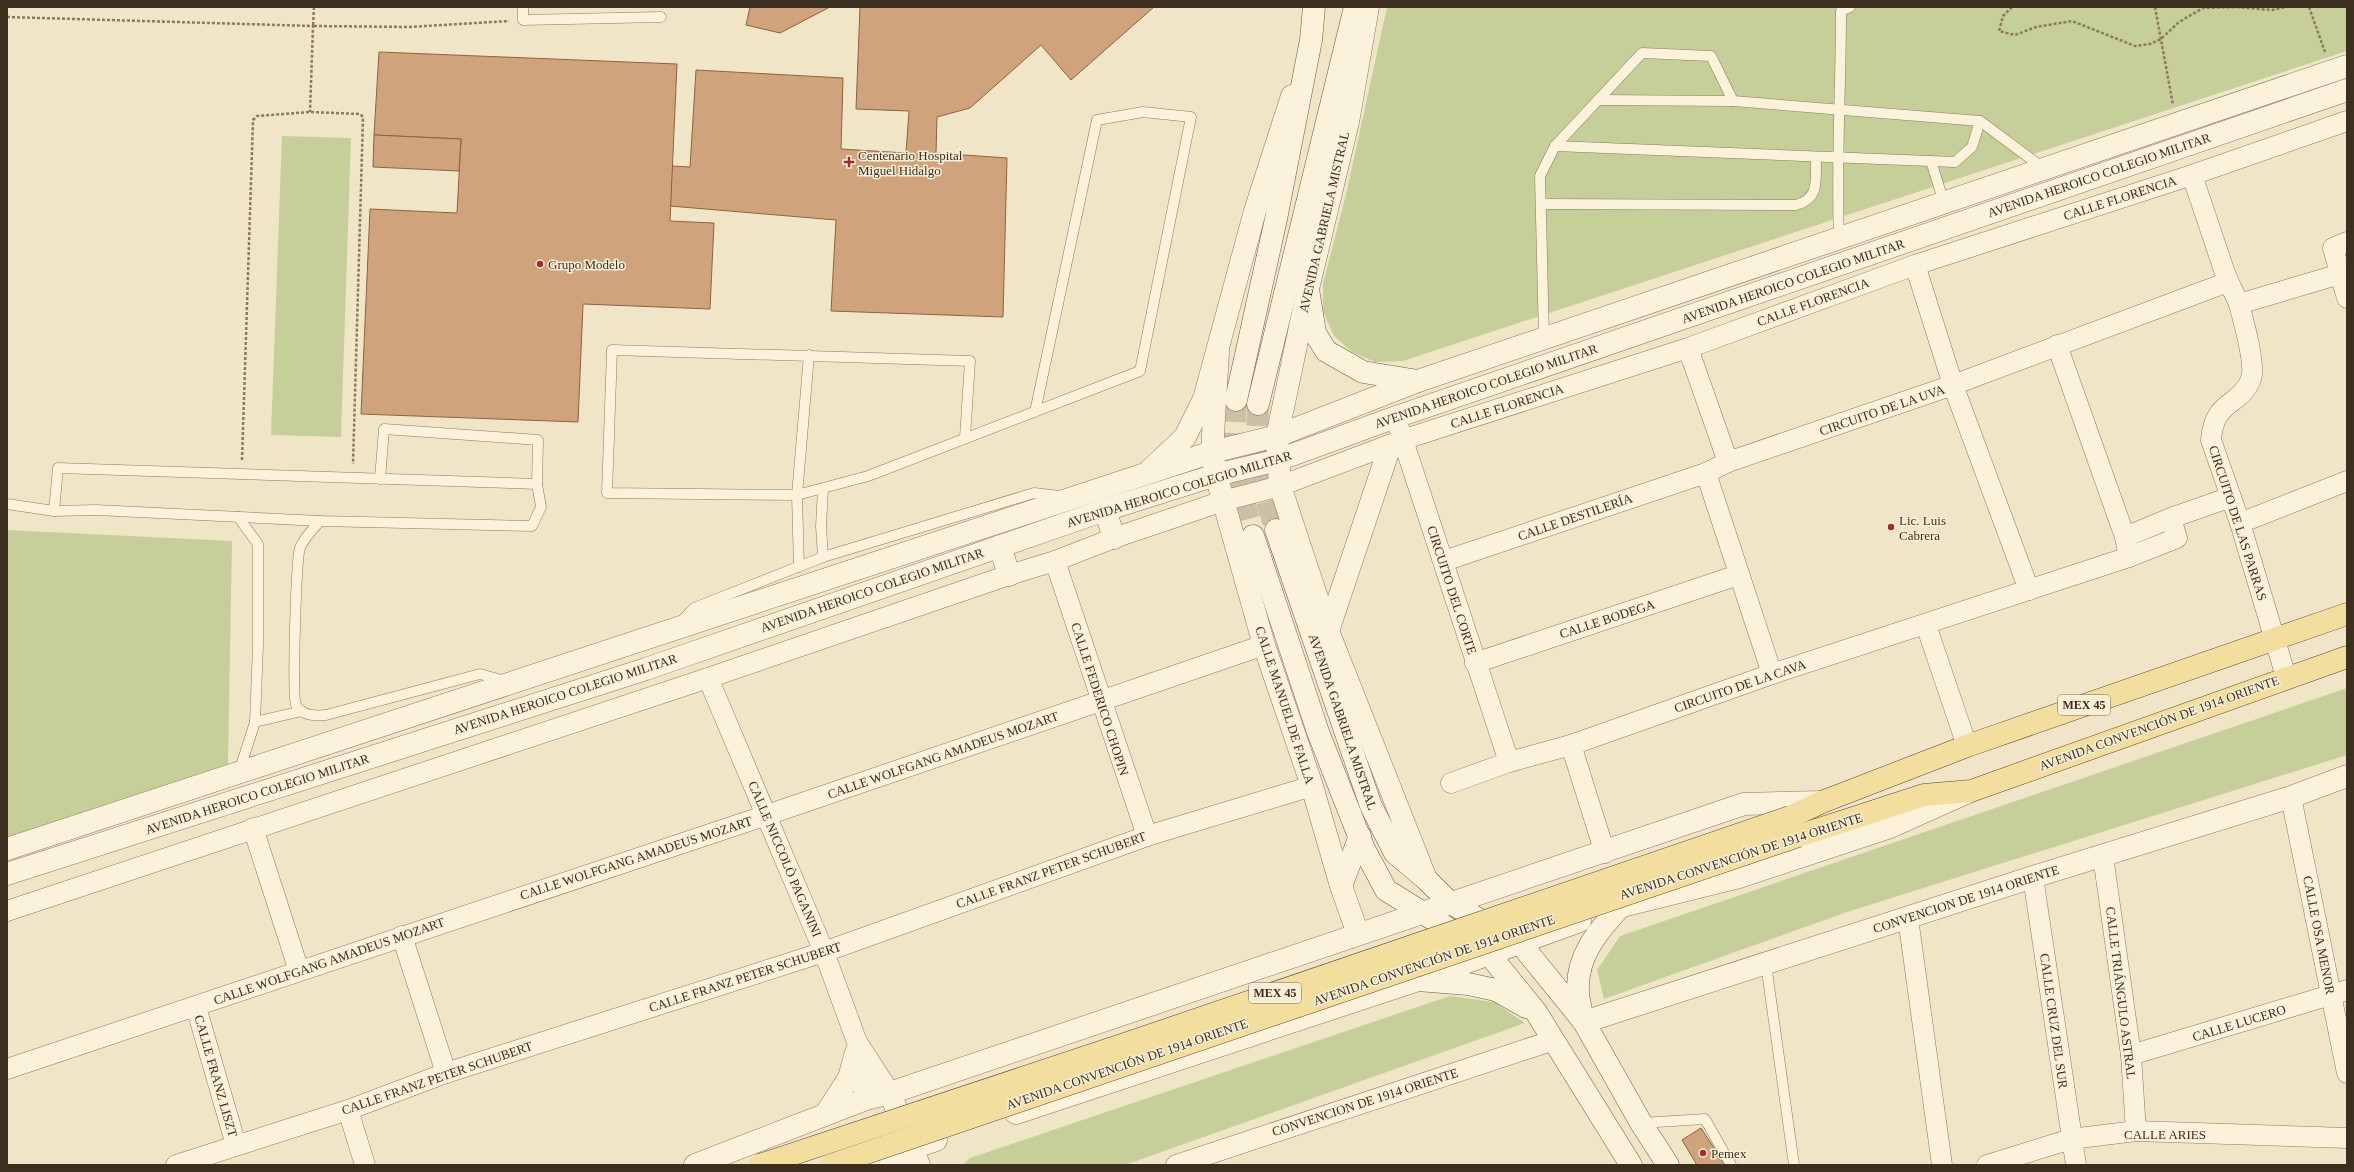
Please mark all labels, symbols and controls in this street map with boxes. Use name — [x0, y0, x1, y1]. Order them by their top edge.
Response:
street label: AVENIDA GABRIELA MISTRAL — [1296, 130, 1352, 314]
street label: AVENIDA HEROICO COLEGIO MILITAR — [1986, 130, 2213, 220]
place label: Centenario Hospital Miguel Hidalgo — [858, 148, 963, 178]
marker: Centenario Hospital Miguel Hidalgo — [843, 156, 855, 168]
street label: CALLE FLORENCIA — [2062, 172, 2179, 223]
street label: AVENIDA HEROICO COLEGIO MILITAR — [1680, 236, 1907, 326]
place label: Grupo Modelo — [548, 257, 625, 272]
marker: Grupo Modelo — [535, 259, 545, 269]
street label: CALLE FLORENCIA — [1755, 275, 1872, 329]
street label: AVENIDA HEROICO COLEGIO MILITAR — [1373, 341, 1600, 431]
street label: CALLE FLORENCIA — [1449, 380, 1566, 431]
street label: CIRCUITO DE LA UVA — [1817, 381, 1947, 438]
street label: CIRCUITO DE LAS PARRAS — [2206, 444, 2270, 602]
street label: AVENIDA HEROICO COLEGIO MILITAR — [1065, 447, 1294, 530]
street label: CALLE DESTILERÍA — [1516, 490, 1635, 544]
place label: Lic. Luis Cabrera — [1899, 513, 1946, 543]
marker: Lic. Luis Cabrera — [1886, 522, 1896, 532]
street label: CIRCUITO DEL CORTE — [1424, 524, 1480, 656]
street label: AVENIDA HEROICO COLEGIO MILITAR — [759, 545, 986, 635]
street label: CALLE BODEGA — [1557, 596, 1657, 641]
street label: CALLE FEDERICO CHOPIN — [1068, 620, 1132, 778]
street label: CALLE MANUEL DE FALLA — [1252, 624, 1318, 786]
street label: AVENIDA GABRIELA MISTRAL — [1306, 632, 1380, 812]
street label: AVENIDA HEROICO COLEGIO MILITAR — [451, 651, 679, 737]
street label: CIRCUITO DE LA CAVA — [1672, 656, 1808, 716]
street label: AVENIDA CONVENCIÓN DE 1914 ORIENTE — [2037, 672, 2281, 774]
road number: MEX 45 — [2058, 695, 2110, 715]
street label: CALLE WOLFGANG AMADEUS MOZART — [825, 708, 1061, 802]
street label: AVENIDA HEROICO COLEGIO MILITAR — [143, 751, 371, 837]
street label: CALLE NICCOLÒ PAGANINI — [745, 779, 825, 939]
street label: AVENIDA CONVENCIÓN DE 1914 ORIENTE — [1618, 809, 1864, 902]
street label: CALLE WOLFGANG AMADEUS MOZART — [518, 813, 754, 903]
street label: CALLE FRANZ PETER SCHUBERT — [954, 829, 1148, 911]
street label: CONVENCION DE 1914 ORIENTE — [1871, 862, 2061, 936]
street label: CALLE OSA MENOR — [2300, 874, 2338, 996]
street label: CALLE TRIÁNGULO ASTRAL — [2103, 906, 2139, 1080]
street label: AVENIDA CONVENCIÓN DE 1914 ORIENTE — [1311, 911, 1557, 1009]
street label: CALLE WOLFGANG AMADEUS MOZART — [211, 914, 447, 1008]
street label: CALLE FRANZ PETER SCHUBERT — [647, 939, 843, 1015]
street label: CALLE CRUZ DEL SUR — [2037, 952, 2071, 1090]
road number: MEX 45 — [1249, 983, 1301, 1003]
street label: CALLE LUCERO — [2190, 1002, 2288, 1044]
street label: CALLE FRANZ LISZT — [191, 1013, 241, 1139]
street label: AVENIDA CONVENCIÓN DE 1914 ORIENTE — [1004, 1015, 1250, 1113]
street label: CALLE FRANZ PETER SCHUBERT — [339, 1038, 535, 1118]
street label: CONVENCION DE 1914 ORIENTE — [1270, 1065, 1460, 1139]
street label: CALLE ARIES — [2124, 1127, 2206, 1142]
place label: Pemex — [1711, 1146, 1747, 1161]
marker: Pemex — [1698, 1148, 1708, 1158]

